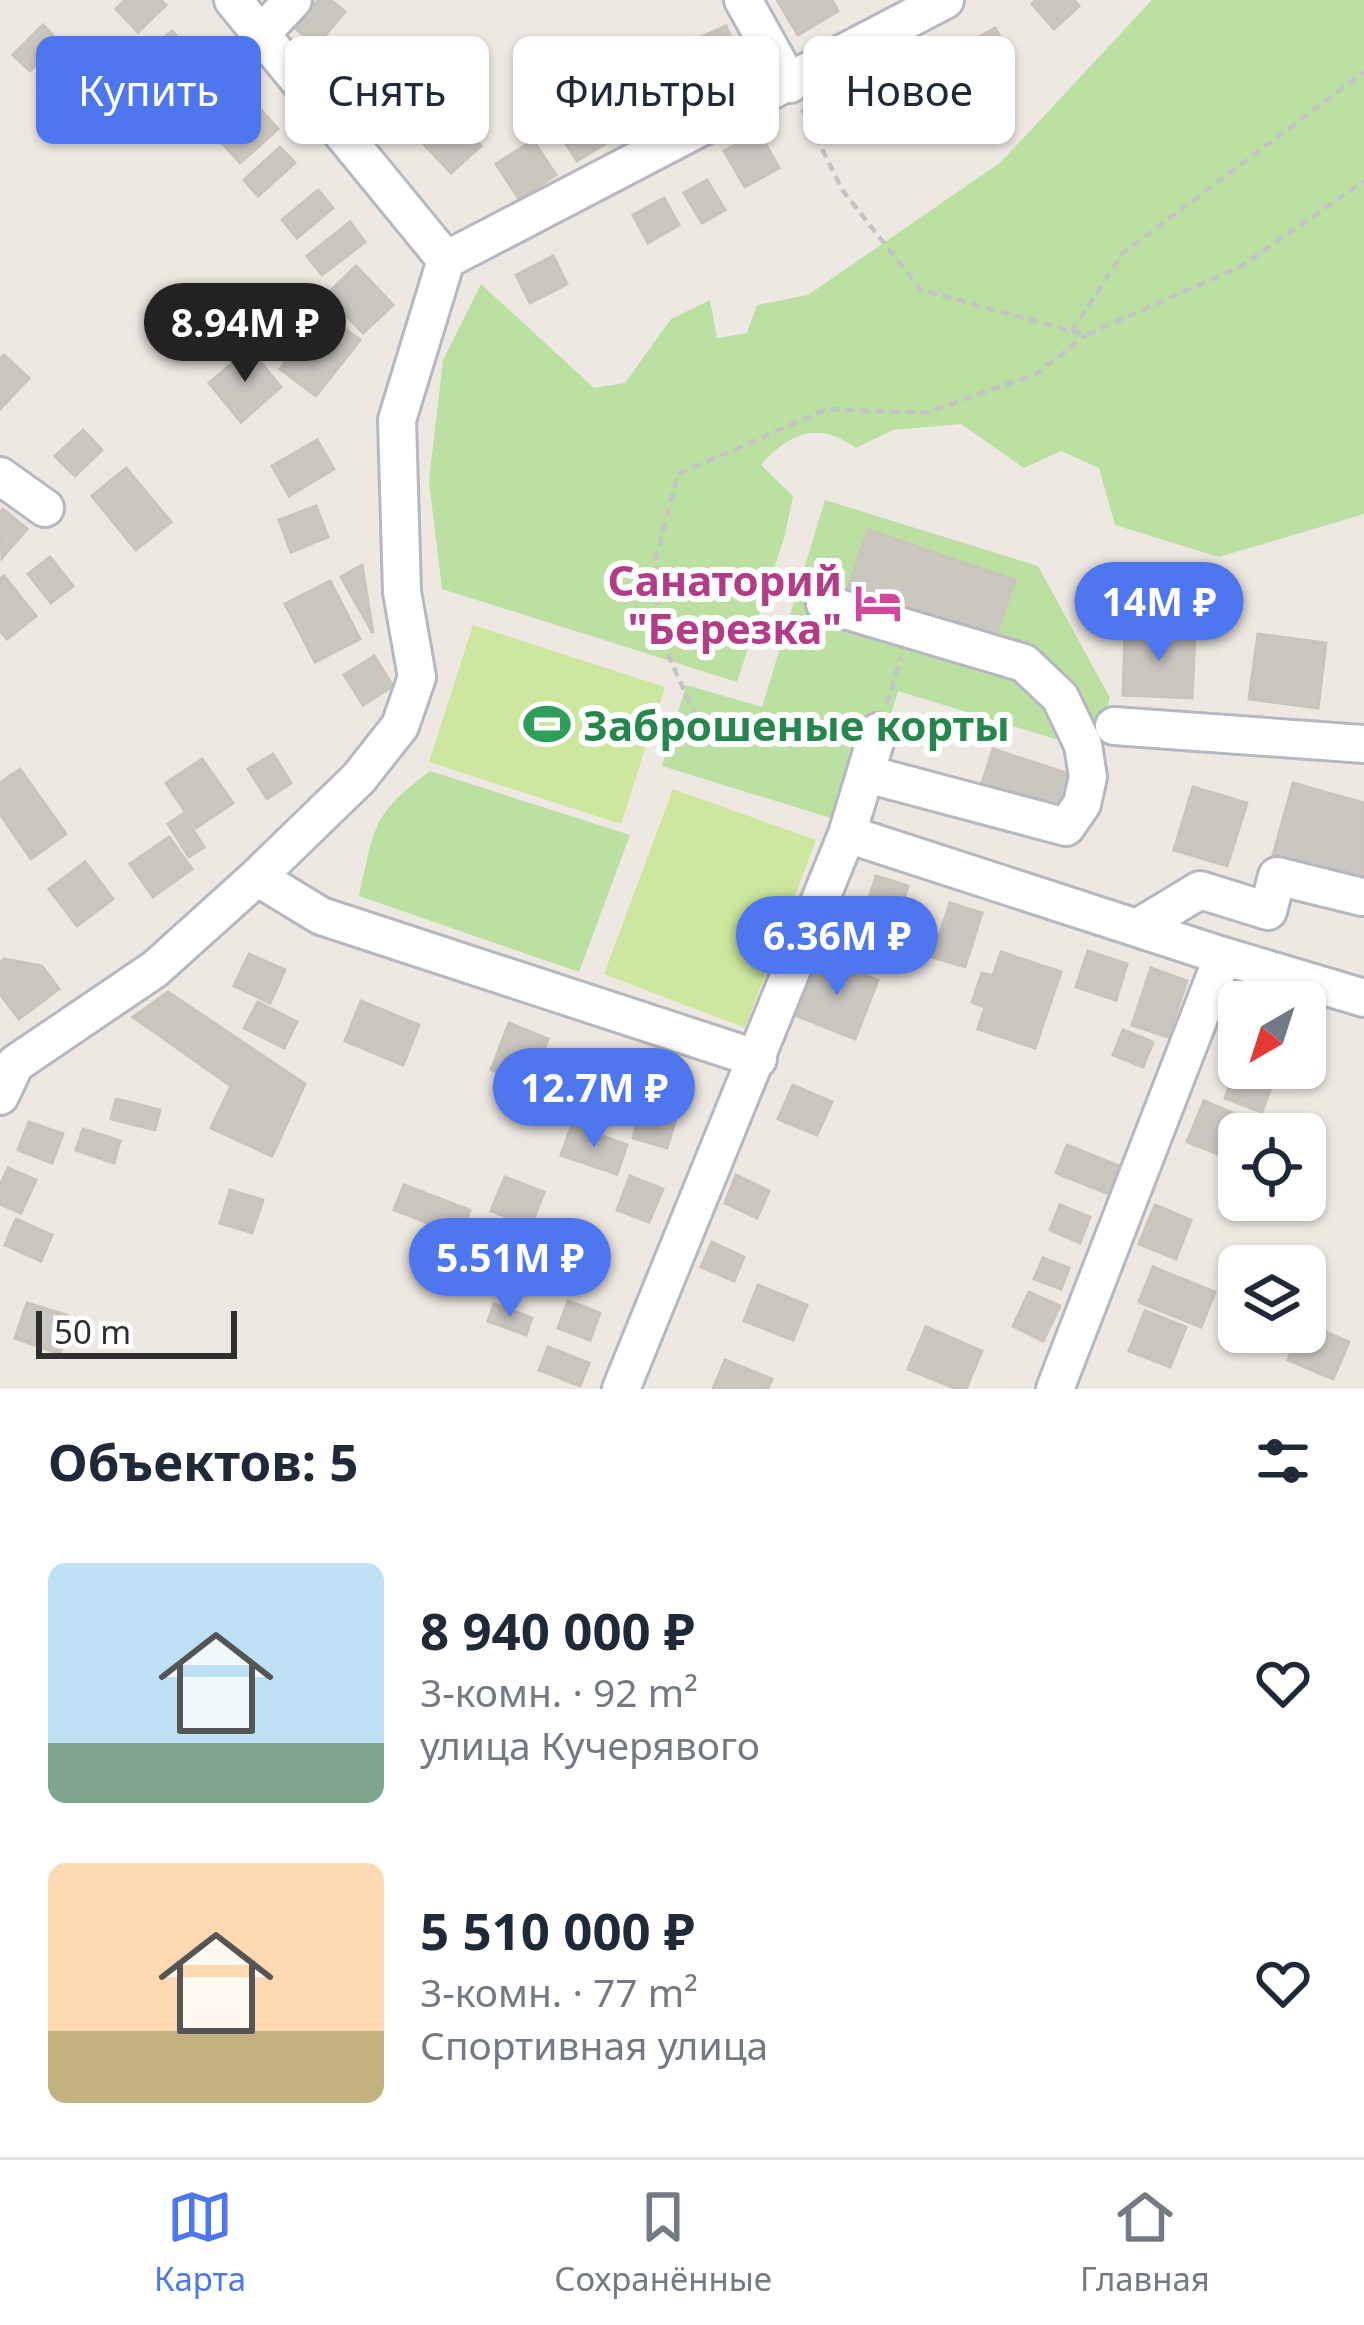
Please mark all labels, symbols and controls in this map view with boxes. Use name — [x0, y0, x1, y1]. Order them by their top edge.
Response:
chip: Купить — [36, 36, 261, 144]
chip: Снять — [285, 36, 489, 144]
chip: Фильтры — [513, 36, 779, 144]
chip: Новое — [803, 36, 1015, 144]
pin: 8.94M ₽ — [134, 283, 356, 385]
text: 8.94M ₽ — [171, 295, 319, 348]
place label: Санаторий "Березка" — [608, 551, 842, 656]
pin: 14M ₽ — [1075, 562, 1243, 664]
text: 14M ₽ — [1102, 574, 1216, 627]
hotel icon: Санаторий "Березка" — [853, 578, 903, 628]
place label: Заброшеные корты — [583, 696, 1010, 753]
sports icon: Заброшеные корты — [522, 699, 572, 749]
pin: 6.36M ₽ — [726, 896, 948, 998]
text: 6.36M ₽ — [763, 908, 911, 961]
north arrow — [1218, 981, 1326, 1089]
map controls — [1218, 981, 1326, 1353]
pin: 12.7M ₽ — [483, 1048, 705, 1150]
text: 12.7M ₽ — [520, 1060, 668, 1113]
button: locate — [1218, 1113, 1326, 1221]
pin: 5.51M ₽ — [399, 1218, 621, 1320]
text: 5.51M ₽ — [436, 1230, 584, 1283]
button: layers — [1218, 1245, 1326, 1353]
scale bar — [36, 1305, 237, 1358]
text: 50 m — [54, 1309, 131, 1354]
text: Объектов: 5 — [48, 1426, 358, 1496]
icon: filters — [1250, 1428, 1316, 1494]
text: 8 940 000 ₽ — [420, 1595, 695, 1665]
icon: home — [144, 1611, 288, 1755]
icon: heart — [1250, 1650, 1316, 1716]
text: 3-комн. · 92 m² — [420, 1665, 698, 1718]
text: улица Кучерявого — [420, 1718, 760, 1771]
text: 5 510 000 ₽ — [420, 1895, 695, 1965]
icon: home — [144, 1911, 288, 2055]
icon: heart — [1250, 1950, 1316, 2016]
text: 3-комн. · 77 m² — [420, 1965, 698, 2018]
text: Спортивная улица — [420, 2018, 768, 2071]
tab: Карта — [154, 2184, 246, 2301]
tab: Сохранённые — [554, 2184, 772, 2301]
tab: Главная — [1080, 2184, 1210, 2301]

